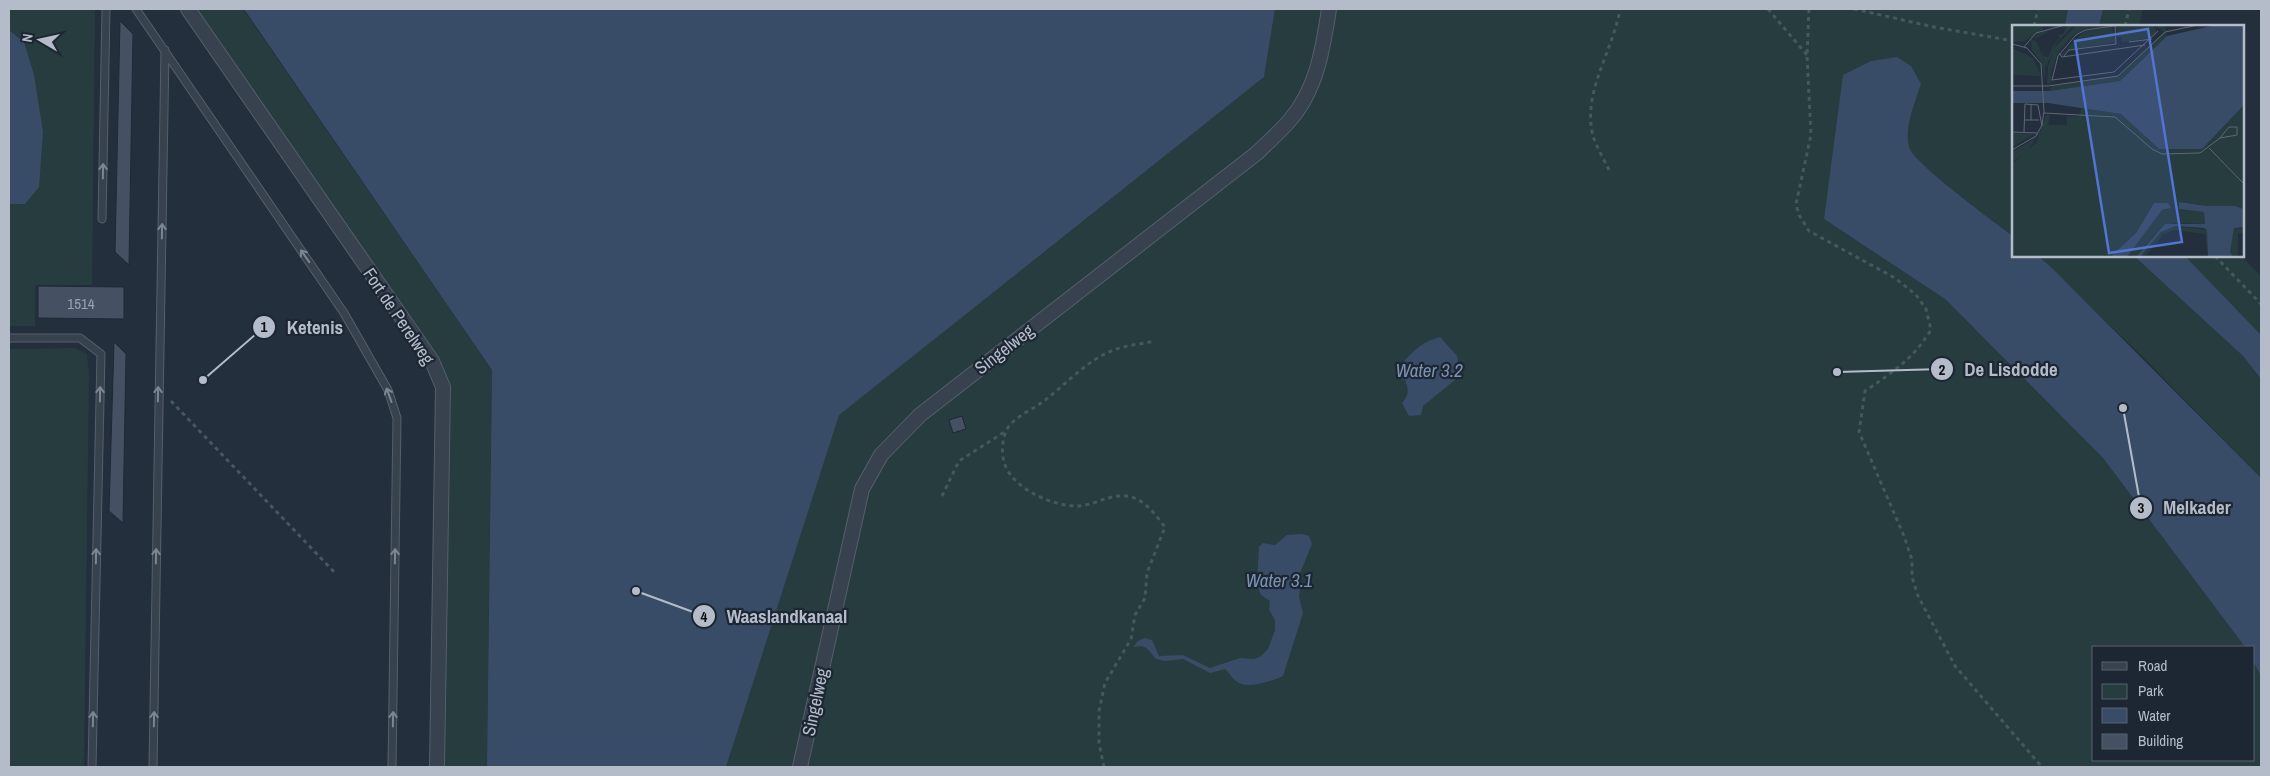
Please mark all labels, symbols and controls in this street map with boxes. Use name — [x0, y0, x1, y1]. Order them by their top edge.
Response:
north arrow — [15, 15, 65, 65]
inset map — [2012, 25, 2245, 258]
text: N — [18, 32, 37, 43]
one-way arrow — [98, 163, 108, 179]
one-way arrow — [157, 223, 166, 239]
one-way arrow — [300, 250, 310, 264]
street label: Fort de Perelweg — [357, 263, 441, 370]
house number: 1514 — [67, 293, 95, 314]
callout: Ketenis — [252, 310, 353, 344]
text: Ketenis — [287, 314, 343, 340]
text: 1 — [261, 316, 268, 337]
street label: Singelweg — [969, 317, 1039, 380]
callout: De Lisdodde — [1930, 352, 2068, 386]
text: De Lisdodde — [1964, 356, 2058, 382]
water label: Water 3.2 — [1395, 357, 1463, 383]
text: 2 — [1939, 359, 1946, 380]
one-way arrow — [95, 386, 105, 402]
one-way arrow — [153, 386, 163, 402]
one-way arrow — [384, 388, 393, 403]
callout: Melkader — [2129, 491, 2241, 525]
text: Melkader — [2163, 494, 2231, 520]
text: 3 — [2138, 497, 2145, 518]
one-way arrow — [91, 548, 101, 564]
one-way arrow — [151, 548, 161, 564]
one-way arrow — [390, 548, 400, 564]
water label: Water 3.1 — [1245, 567, 1313, 593]
callout: Waaslandkanaal — [691, 599, 857, 633]
text: Waaslandkanaal — [727, 603, 847, 629]
text: 4 — [701, 606, 708, 627]
legend — [2092, 646, 2255, 761]
text: Road — [2138, 655, 2167, 676]
street label: Singelweg — [796, 665, 835, 738]
text: Park — [2138, 680, 2164, 701]
text: Water — [2138, 705, 2170, 726]
one-way arrow — [88, 711, 97, 727]
one-way arrow — [149, 711, 159, 727]
one-way arrow — [388, 711, 397, 727]
text: Building — [2138, 730, 2183, 751]

